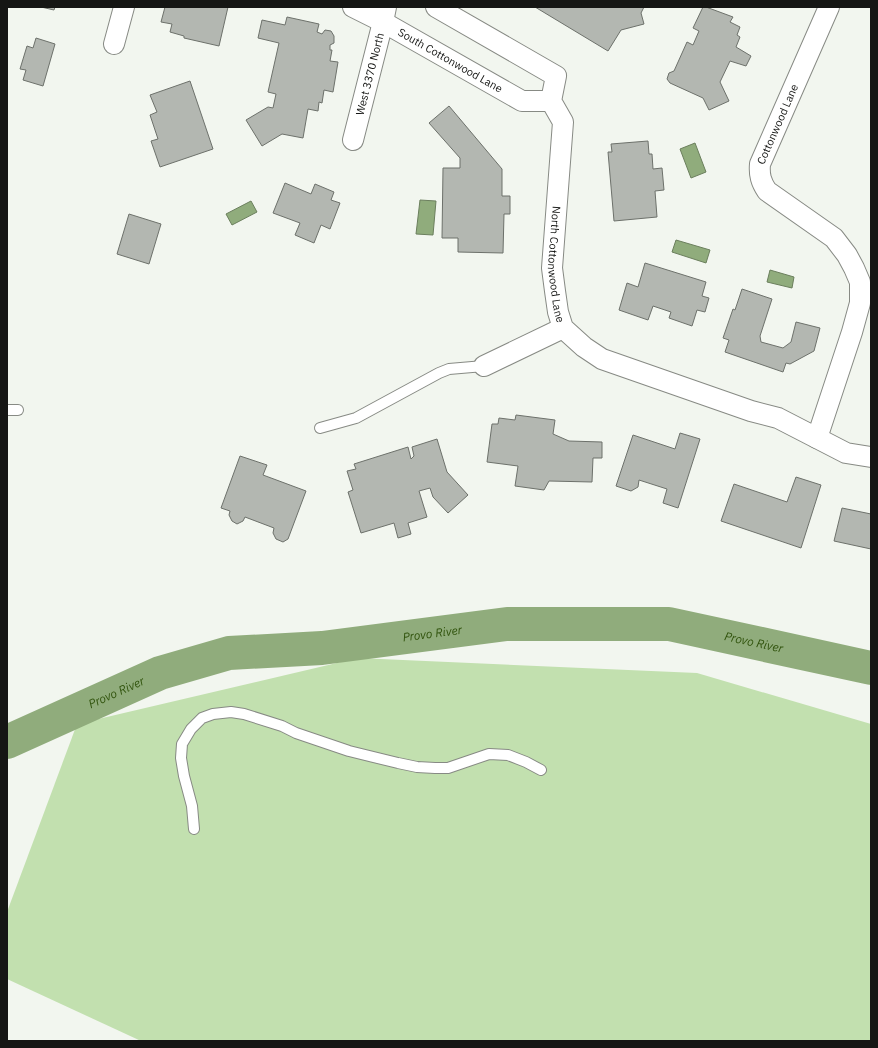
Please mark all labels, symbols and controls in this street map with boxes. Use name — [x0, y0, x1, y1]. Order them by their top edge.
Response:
street label: South Cottonwood Lane — [396, 25, 505, 96]
street label: West 3370 North — [353, 31, 387, 117]
street label: Cottonwood Lane — [754, 82, 801, 167]
street label: North Cottonwood Lane — [545, 206, 568, 324]
water label: Provo River — [402, 622, 463, 644]
water label: Provo River — [723, 628, 785, 656]
water label: Provo River — [86, 673, 147, 711]

